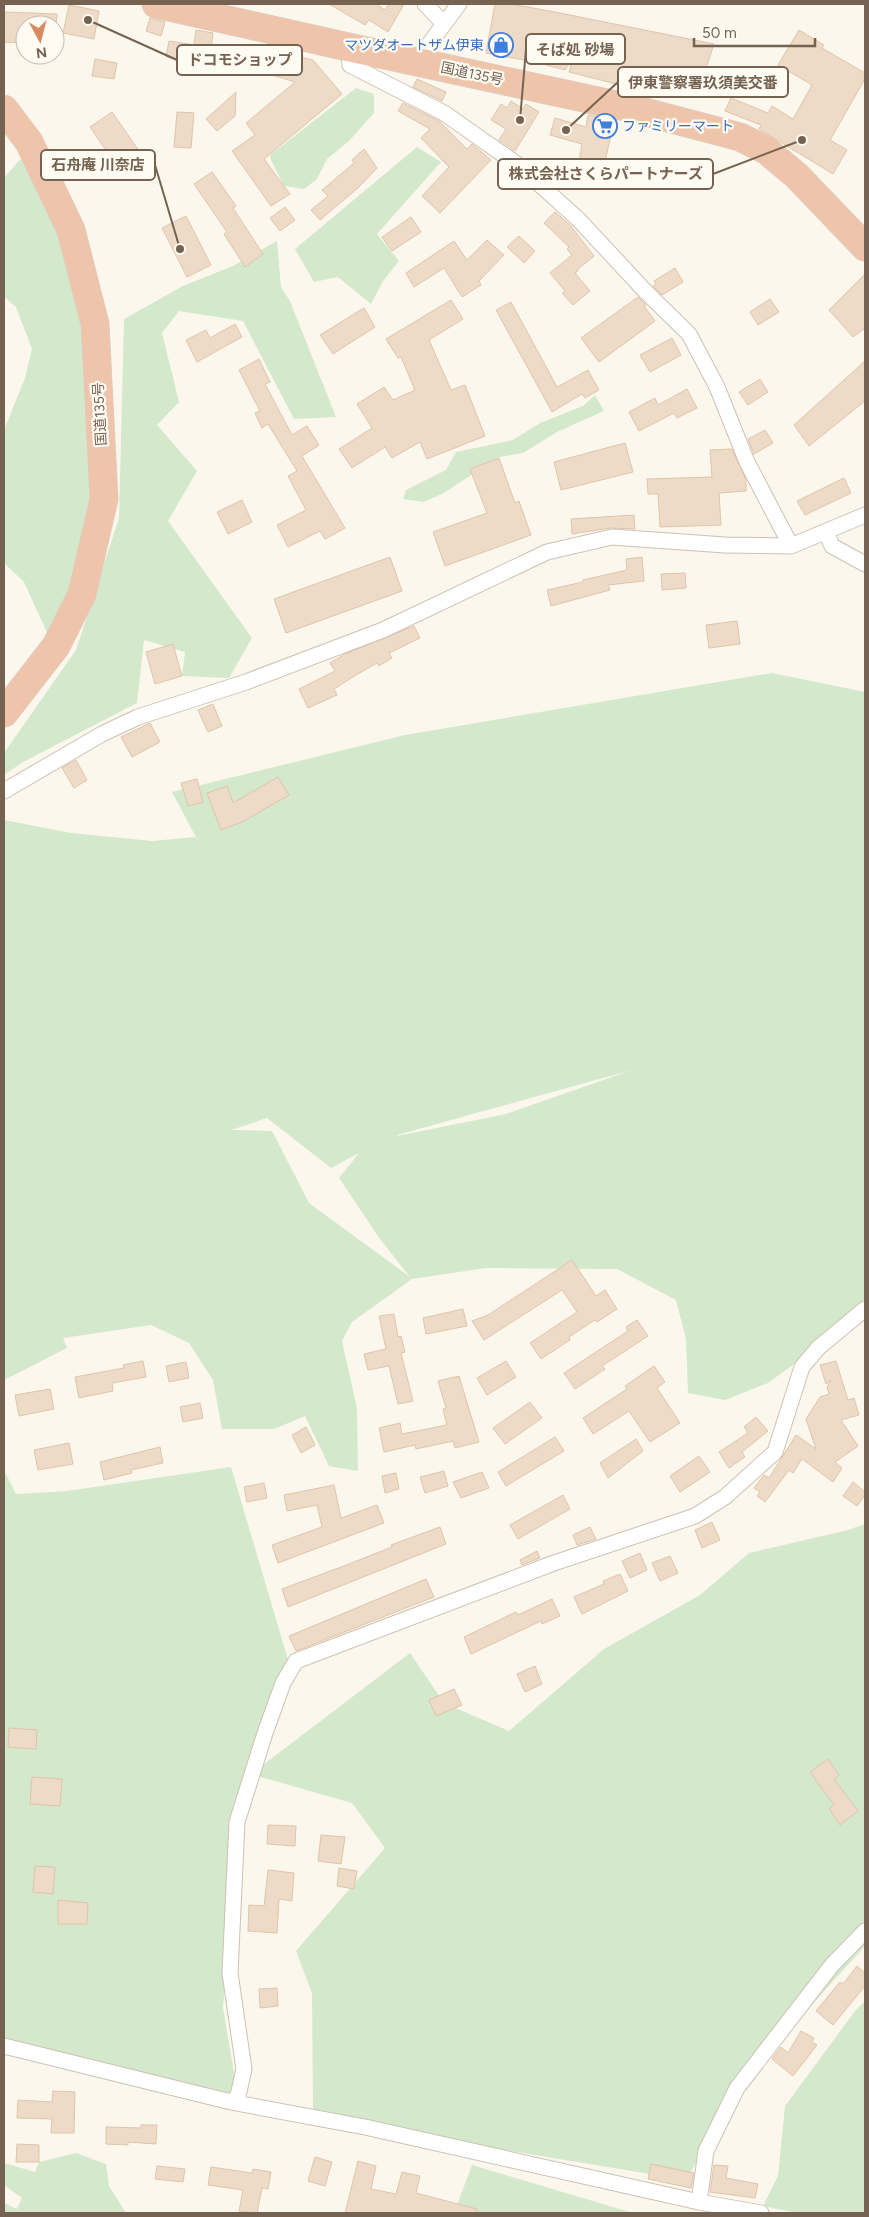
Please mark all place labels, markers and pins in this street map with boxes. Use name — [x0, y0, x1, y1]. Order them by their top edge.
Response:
shop icon: マツダオートザム伊東 — [488, 32, 514, 58]
callout: そば処 砂場 — [526, 34, 625, 64]
place label: マツダオートザム伊東 — [344, 37, 484, 54]
callout: ドコモショップ — [177, 45, 302, 75]
callout: 伊東警察署玖須美交番 — [618, 67, 788, 97]
supermarket icon: ファミリーマート — [592, 113, 618, 139]
place label: ファミリーマート — [622, 118, 734, 135]
callout: 石舟庵 川奈店 — [41, 150, 155, 180]
callout: 株式会社さくらパートナーズ — [498, 159, 713, 189]

